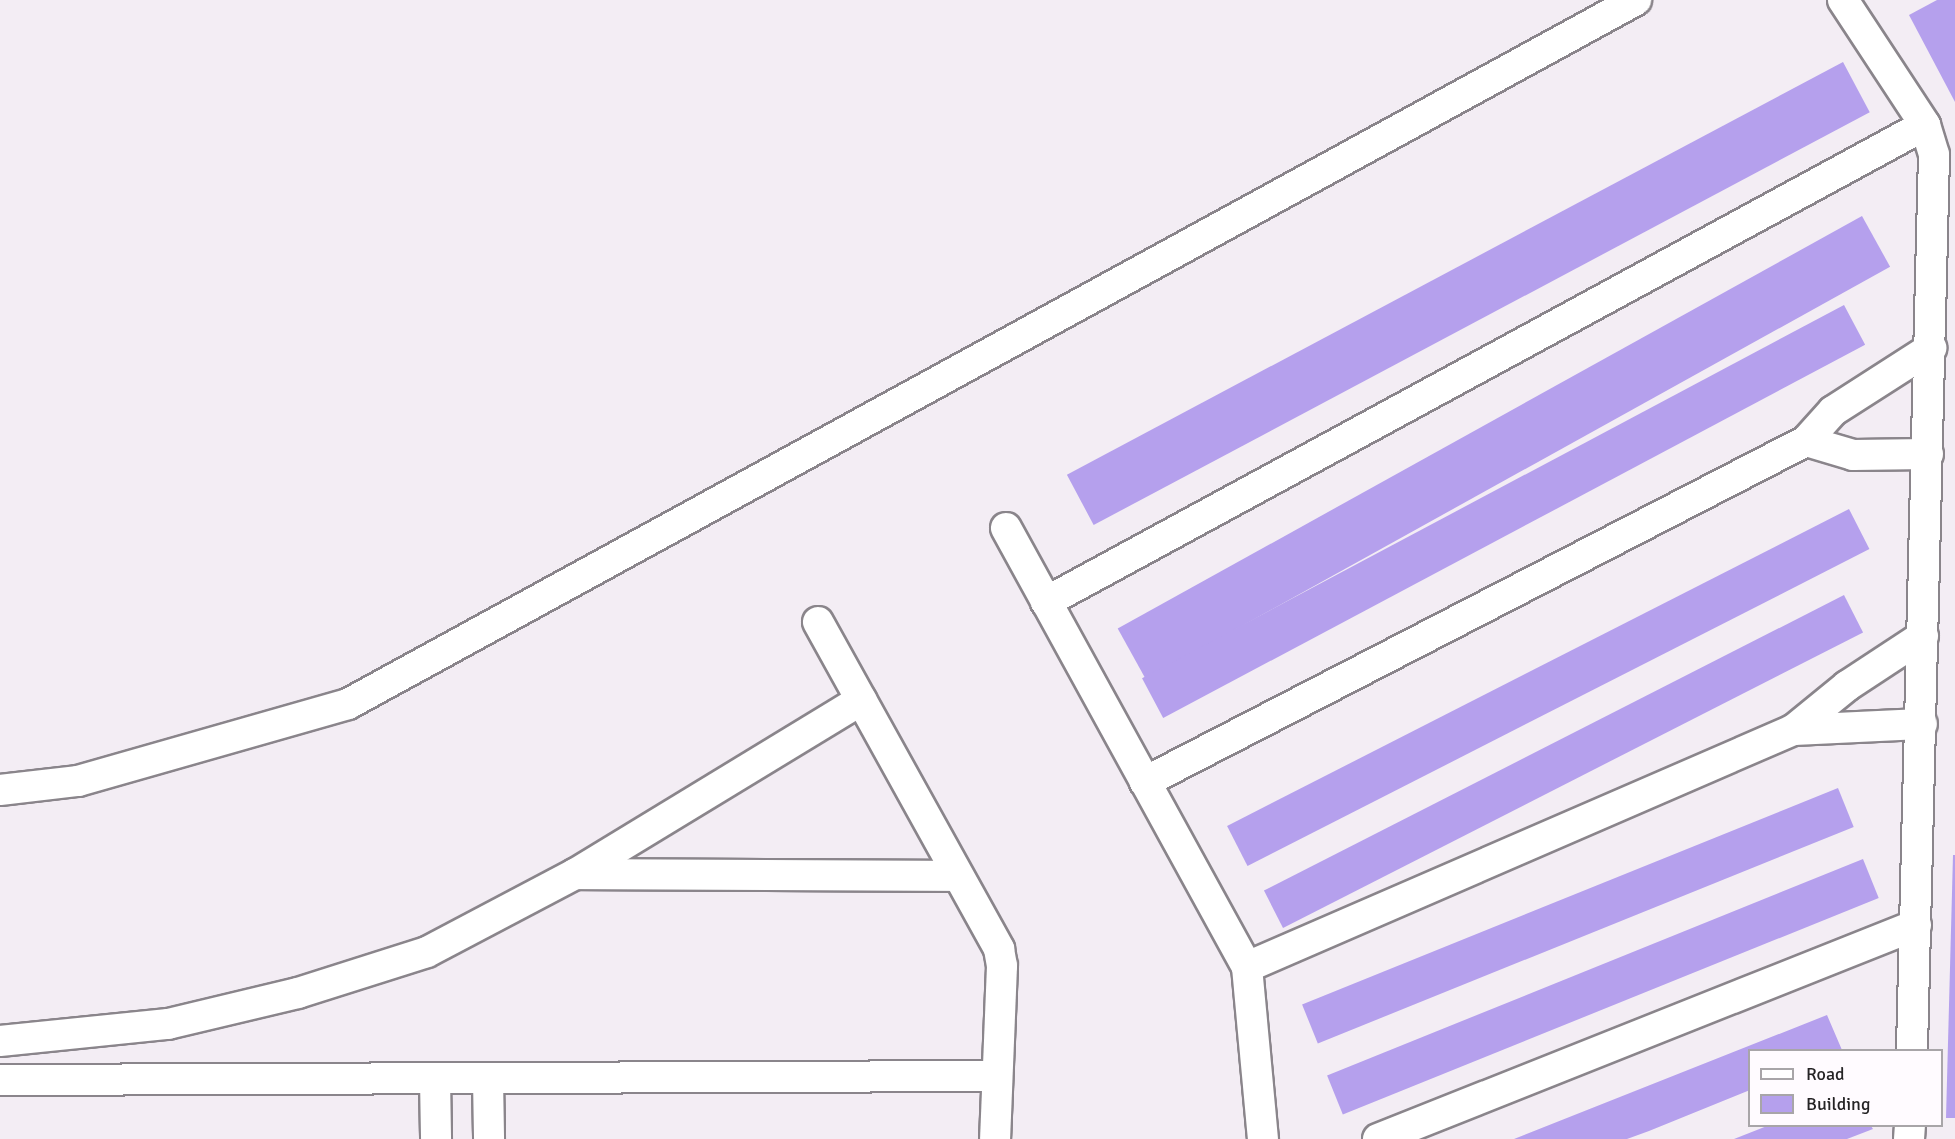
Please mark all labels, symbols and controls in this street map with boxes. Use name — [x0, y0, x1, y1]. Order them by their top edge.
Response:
legend — [1748, 1049, 1943, 1127]
text: Road — [1806, 1063, 1845, 1085]
text: Building — [1806, 1093, 1870, 1115]

